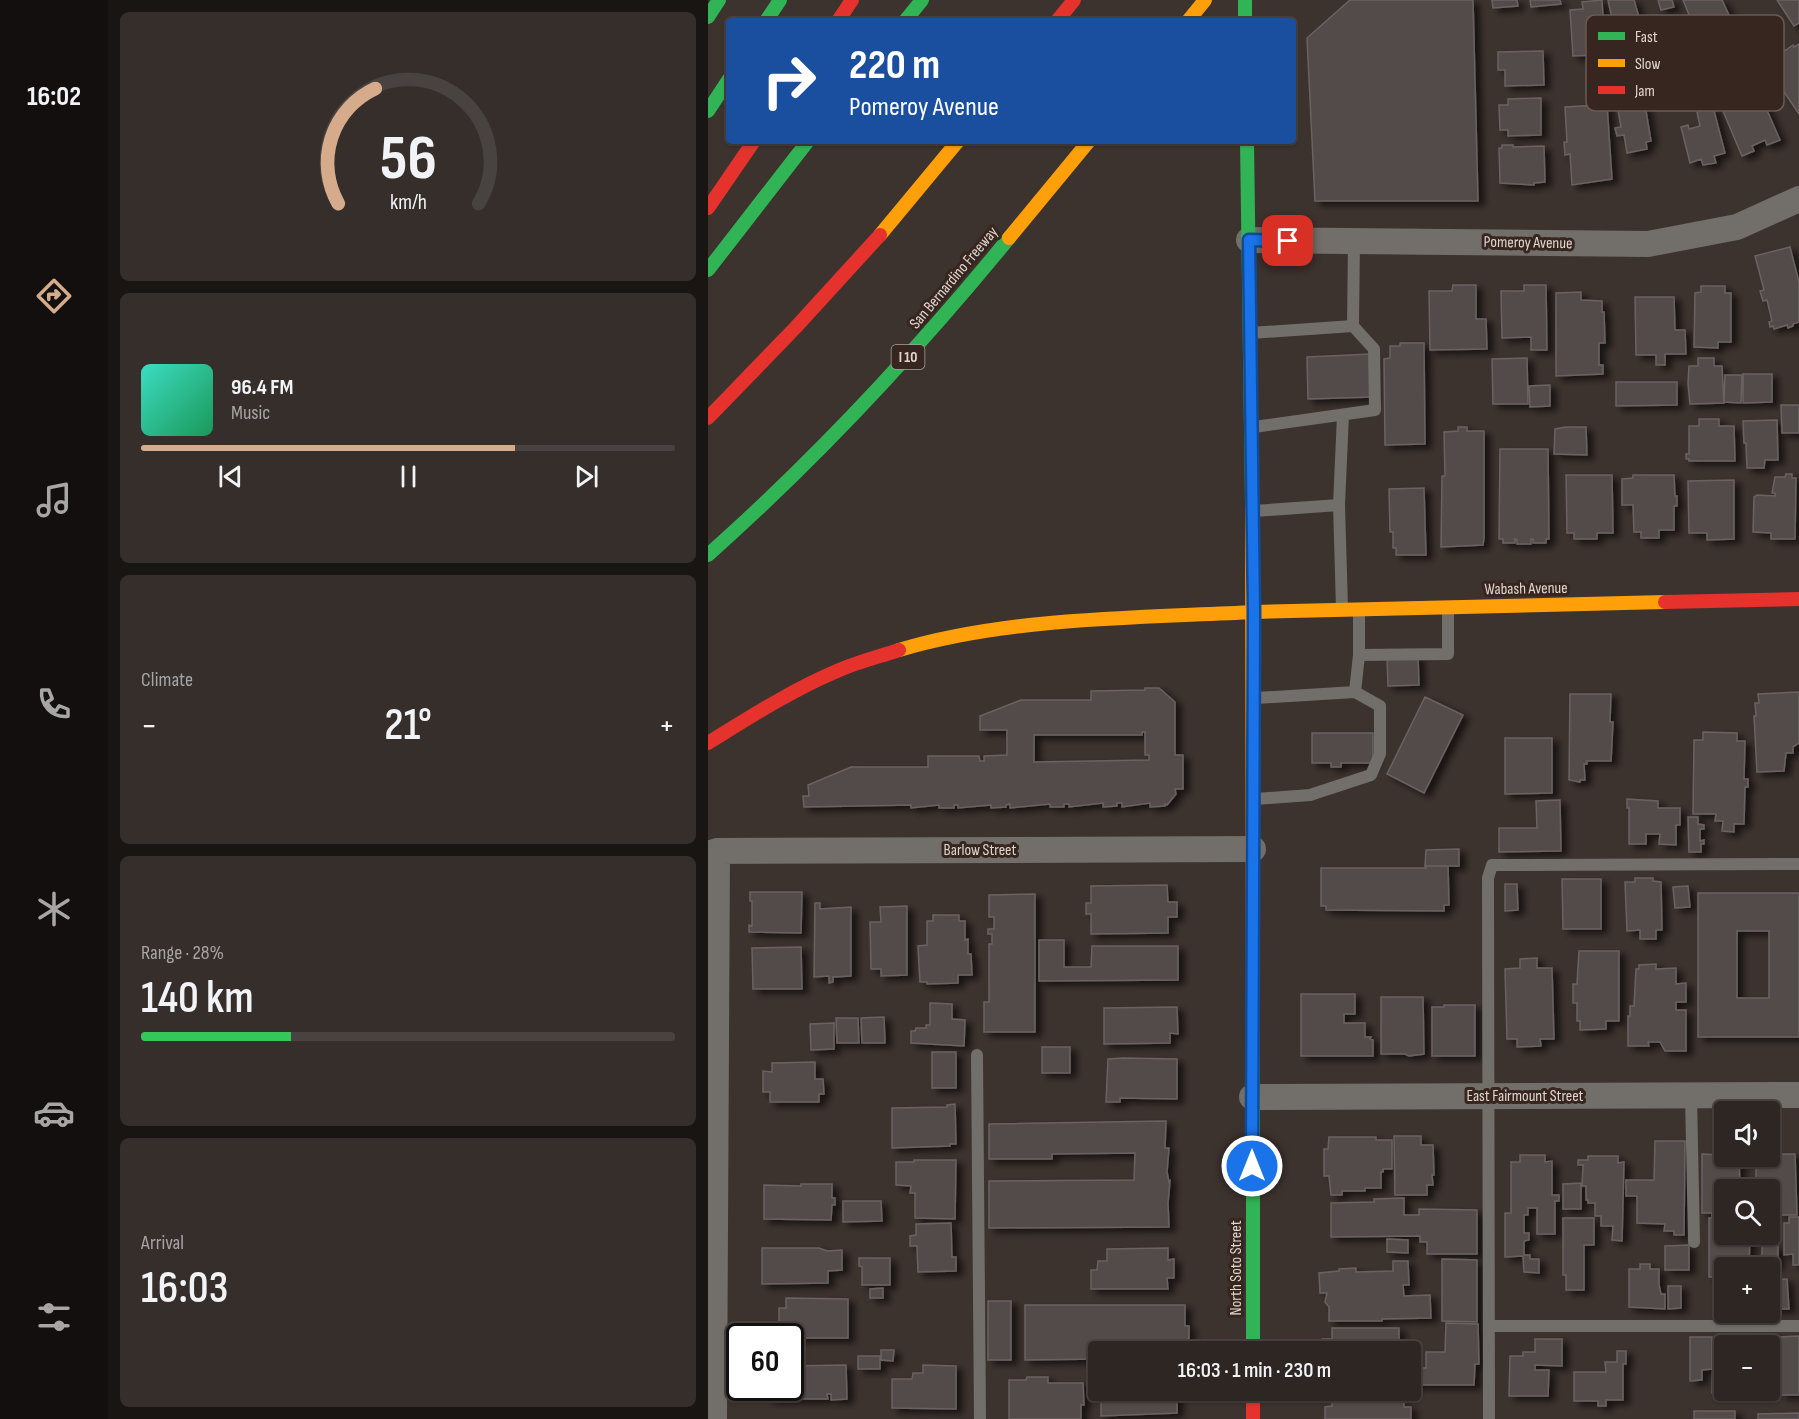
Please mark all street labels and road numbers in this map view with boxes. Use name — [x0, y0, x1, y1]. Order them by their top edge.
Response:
street label: San Bernardino Freeway — [906, 223, 1002, 333]
street label: Pomeroy Avenue — [1483, 233, 1573, 253]
road number: I 10 — [892, 345, 924, 369]
street label: Wabash Avenue — [1484, 579, 1568, 599]
street label: Barlow Street — [944, 841, 1016, 860]
street label: East Fairmount Street — [1467, 1087, 1584, 1106]
street label: North Soto Street — [1227, 1220, 1246, 1316]

